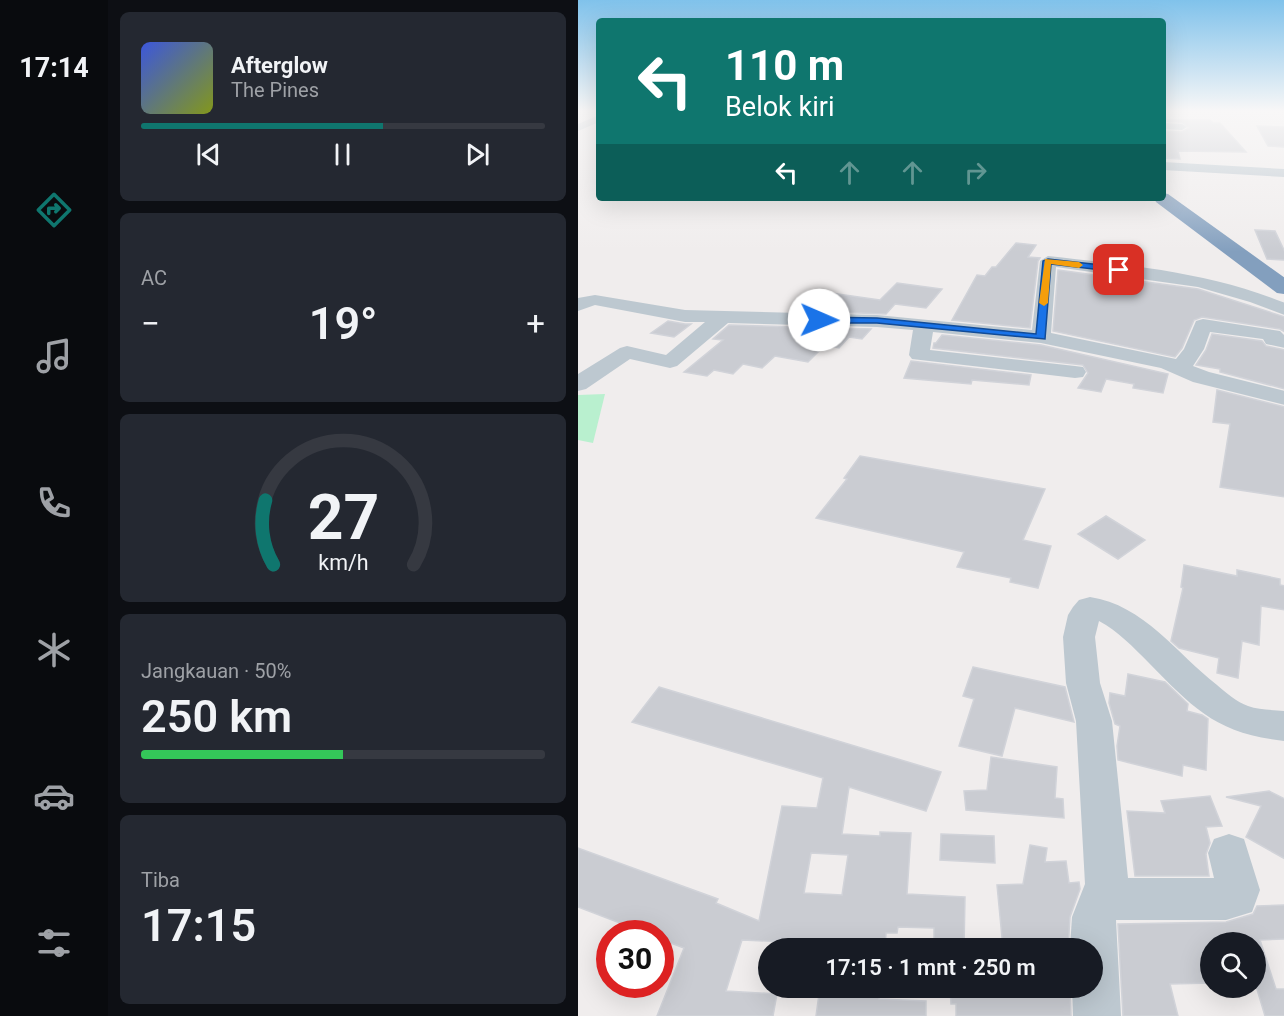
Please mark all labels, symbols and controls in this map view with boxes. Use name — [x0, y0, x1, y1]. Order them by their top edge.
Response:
text: 110 m — [725, 41, 844, 90]
icon: left — [626, 42, 704, 120]
text: 17:14 — [19, 52, 89, 84]
text: Afterglow — [231, 53, 328, 78]
text: The Pines — [231, 78, 319, 102]
text: Belok kiri — [725, 91, 834, 123]
icon: previous — [192, 138, 225, 171]
icon: pause — [326, 138, 359, 171]
icon: next — [461, 138, 494, 171]
icon: left — [770, 156, 803, 189]
icon: ahead — [833, 156, 866, 189]
icon: ahead — [896, 156, 929, 189]
icon: right — [959, 156, 992, 189]
icon: directions — [33, 189, 75, 231]
pin — [1093, 244, 1144, 295]
icon: arrive — [1102, 253, 1135, 286]
text: AC — [141, 266, 167, 290]
position arrow — [787, 288, 851, 352]
text: 19° — [309, 297, 377, 350]
text: − — [141, 304, 160, 343]
text: + — [526, 304, 545, 343]
icon: music — [33, 335, 75, 377]
text: 27 — [307, 481, 379, 554]
icon: phone — [33, 482, 75, 524]
text: km/h — [318, 550, 368, 575]
icon: climate — [33, 629, 75, 671]
text: Jangkauan · 50% — [141, 659, 291, 683]
text: 250 km — [141, 690, 292, 743]
icon: car — [33, 775, 75, 817]
text: Tiba — [141, 868, 180, 892]
text: 17:15 — [141, 899, 256, 952]
speed limit sign: 30 — [596, 920, 674, 998]
icon: filters — [33, 922, 75, 964]
map controls — [1200, 932, 1266, 998]
button: search — [1200, 932, 1266, 998]
text: 17:15 · 1 mnt · 250 m — [825, 955, 1036, 980]

